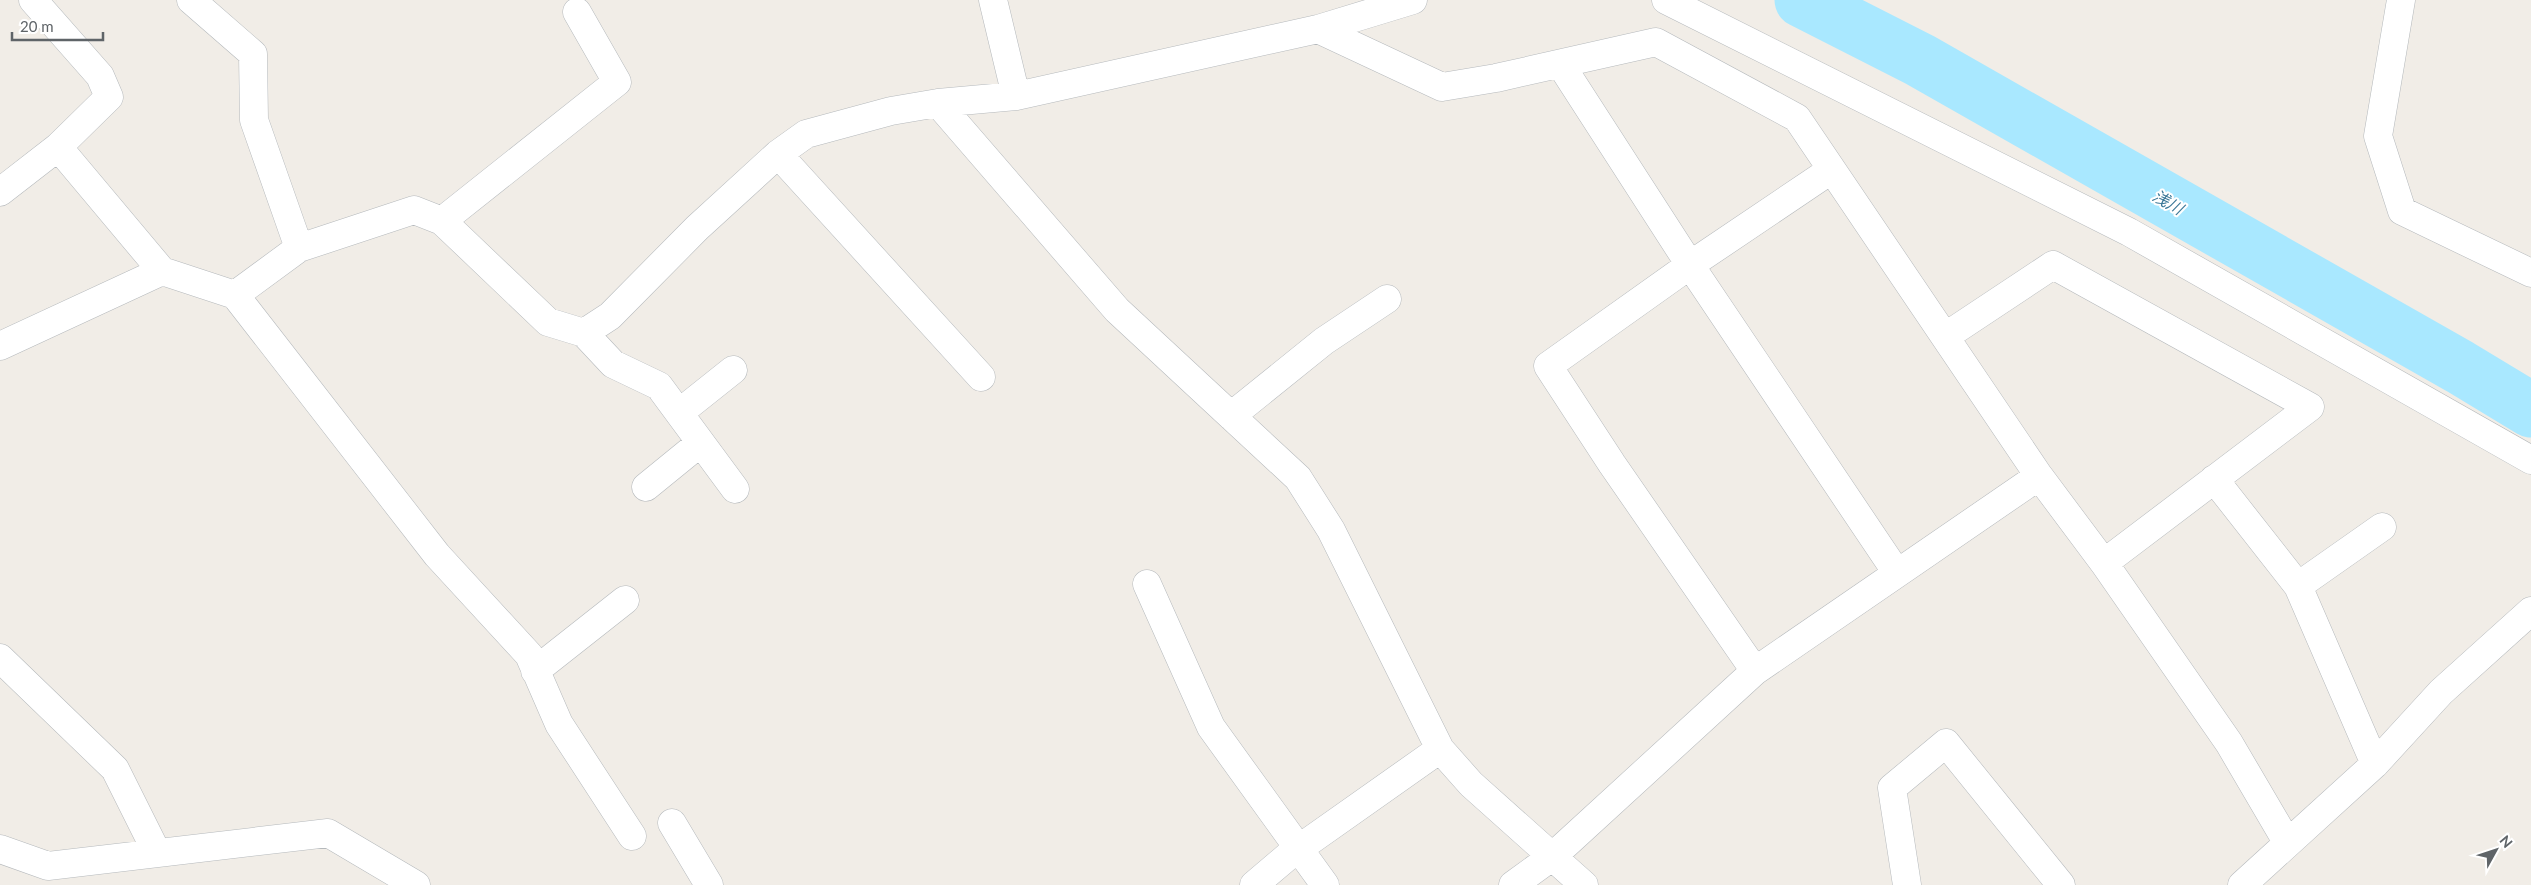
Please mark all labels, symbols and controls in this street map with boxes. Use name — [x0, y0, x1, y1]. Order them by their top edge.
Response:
scale bar — [12, 10, 104, 42]
text: 20 m — [20, 17, 54, 35]
water label: 浅川 — [2150, 185, 2189, 219]
north arrow — [2471, 825, 2521, 875]
text: N — [2496, 832, 2516, 851]

